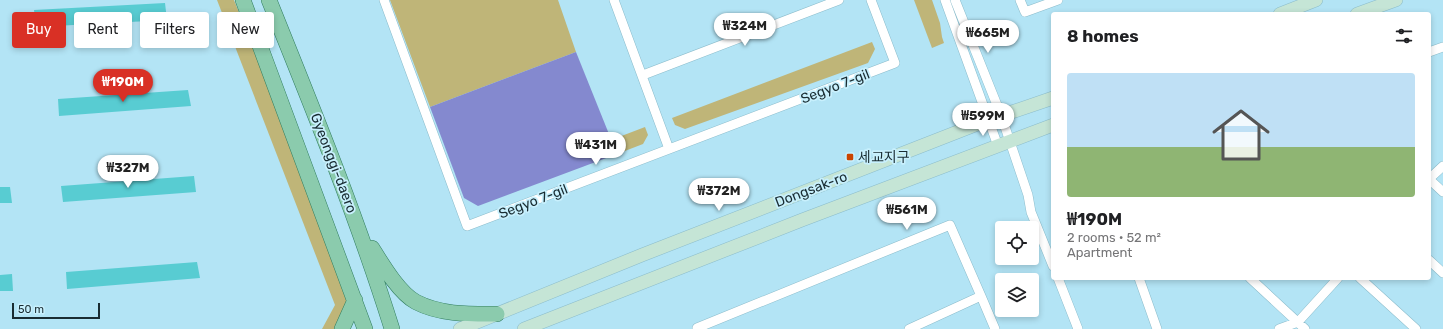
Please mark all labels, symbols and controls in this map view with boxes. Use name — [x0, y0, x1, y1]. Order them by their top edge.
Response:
chip: Buy — [12, 12, 66, 48]
chip: Rent — [74, 12, 132, 48]
chip: Filters — [140, 12, 209, 48]
chip: New — [217, 12, 274, 48]
pin: ₩324M — [717, 13, 773, 47]
text: ₩324M — [723, 18, 767, 33]
pin: ₩665M — [960, 20, 1016, 54]
text: ₩665M — [966, 25, 1010, 40]
icon: filters — [1393, 25, 1415, 47]
text: 8 homes — [1067, 26, 1139, 46]
street label: Segyo 7-gil — [798, 66, 872, 107]
pin: ₩190M — [95, 69, 151, 103]
text: ₩190M — [102, 74, 144, 89]
icon: home — [1205, 99, 1277, 171]
pin: ₩599M — [955, 103, 1011, 137]
text: ₩599M — [961, 108, 1005, 123]
street label: Gyeonggi-daero — [307, 111, 360, 215]
pin: ₩431M — [568, 132, 624, 166]
text: ₩431M — [575, 137, 617, 152]
place label: 세교지구 — [858, 149, 910, 166]
marker: 세교지구 — [845, 152, 855, 162]
pin: ₩327M — [100, 155, 156, 189]
text: ₩327M — [107, 160, 149, 175]
street label: Dongsak-ro — [773, 168, 850, 211]
pin: ₩372M — [691, 178, 747, 212]
street label: Segyo 7-gil — [496, 181, 570, 222]
text: ₩372M — [698, 183, 740, 198]
pin: ₩561M — [879, 197, 935, 231]
text: ₩561M — [886, 202, 928, 217]
text: ₩190M — [1067, 209, 1122, 229]
map controls — [995, 221, 1039, 317]
button: locate — [995, 221, 1039, 265]
text: 2 rooms · 52 m² — [1067, 230, 1161, 245]
text: Apartment — [1067, 245, 1132, 260]
button: layers — [995, 273, 1039, 317]
scale bar — [12, 301, 100, 320]
text: 50 m — [18, 303, 44, 316]

